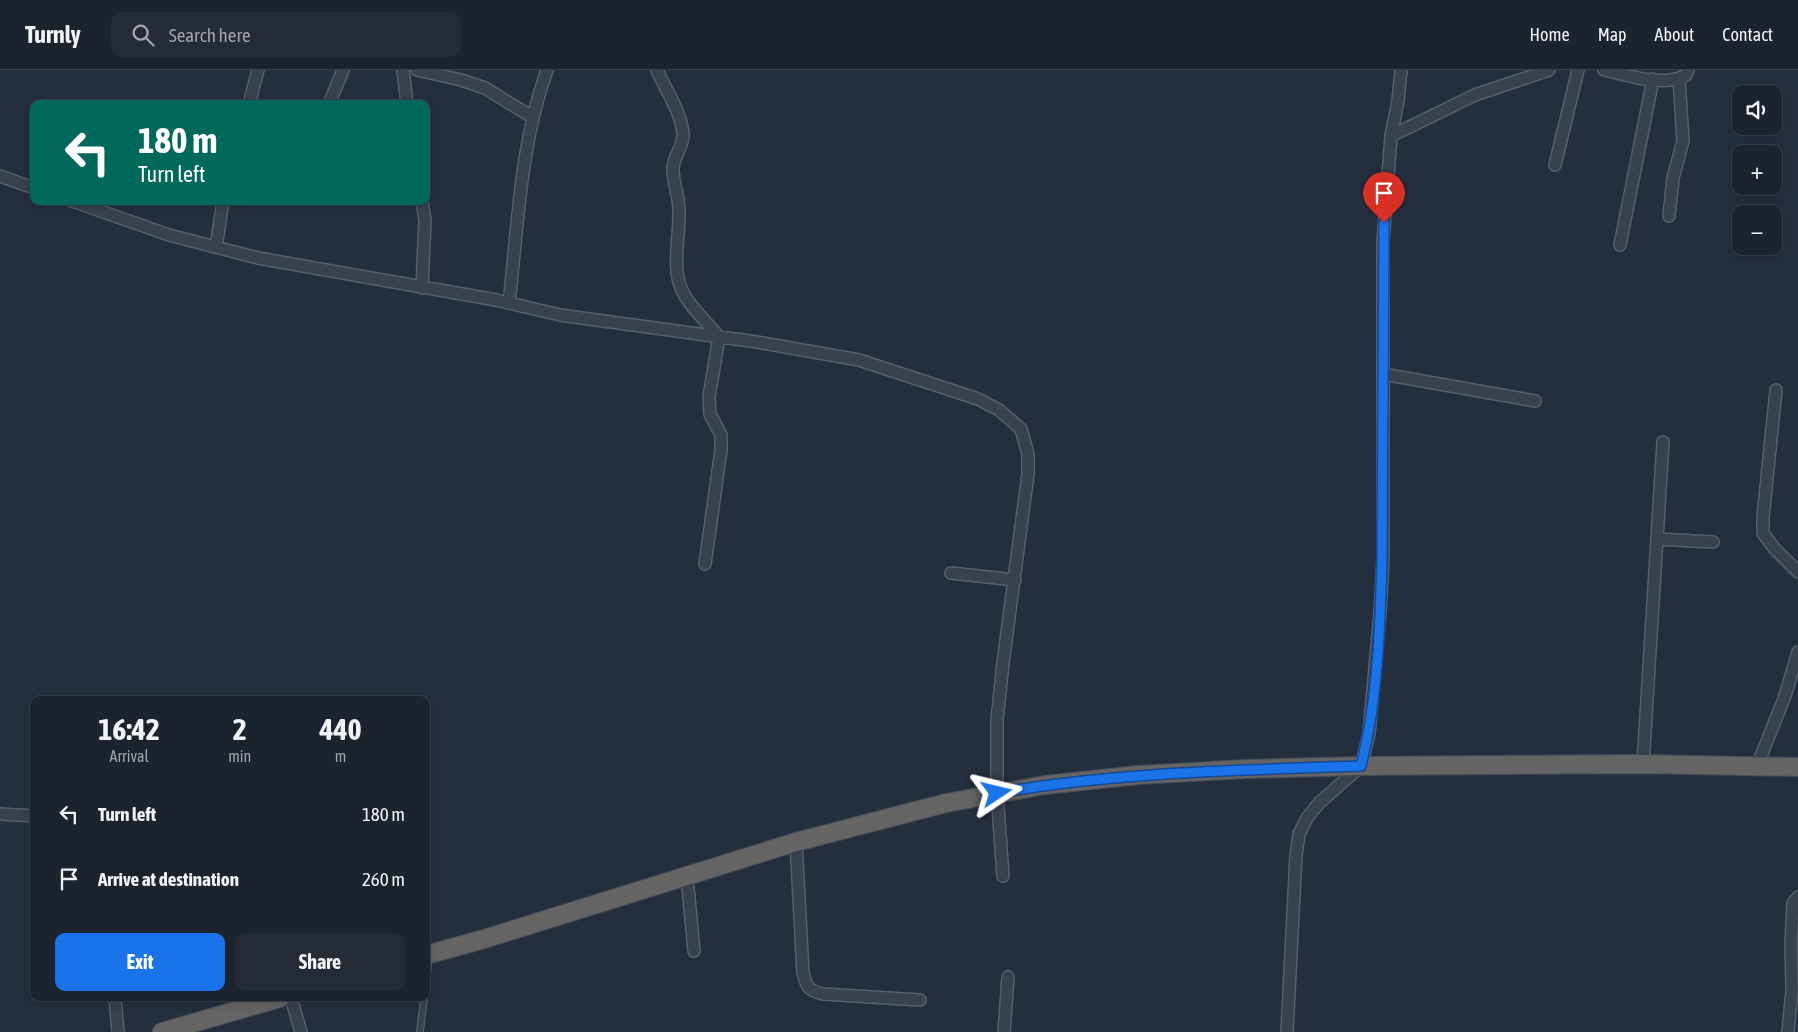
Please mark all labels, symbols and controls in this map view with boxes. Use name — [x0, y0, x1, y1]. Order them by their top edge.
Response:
search box — [111, 12, 461, 57]
text: Turnly — [25, 21, 81, 48]
icon: search — [129, 21, 157, 49]
text: Search here — [169, 24, 251, 46]
text: Home — [1530, 24, 1570, 45]
text: Map — [1598, 24, 1627, 45]
text: About — [1655, 24, 1694, 45]
text: Contact — [1722, 24, 1773, 45]
map controls — [1732, 85, 1782, 255]
button: sound — [1732, 85, 1782, 135]
icon: left — [55, 120, 120, 185]
text: 180 m — [138, 120, 217, 160]
button: + — [1732, 145, 1782, 195]
text: Turn left — [138, 161, 205, 187]
pin — [1363, 172, 1405, 223]
icon: arrive — [1370, 179, 1398, 207]
button: − — [1732, 205, 1782, 255]
text: 16:42 — [98, 712, 160, 746]
text: 2 — [233, 712, 247, 746]
text: 440 — [319, 712, 362, 746]
text: Arrival — [110, 747, 149, 765]
text: min — [228, 747, 251, 765]
text: m — [335, 747, 346, 765]
position arrow — [970, 766, 1022, 818]
icon: left — [55, 800, 83, 828]
text: Turn left — [98, 803, 156, 825]
text: 180 m — [362, 803, 405, 825]
icon: arrive — [55, 865, 83, 893]
text: Arrive at destination — [98, 868, 239, 890]
text: 260 m — [362, 868, 405, 890]
button: Exit — [55, 933, 225, 991]
button: Share — [235, 933, 405, 991]

